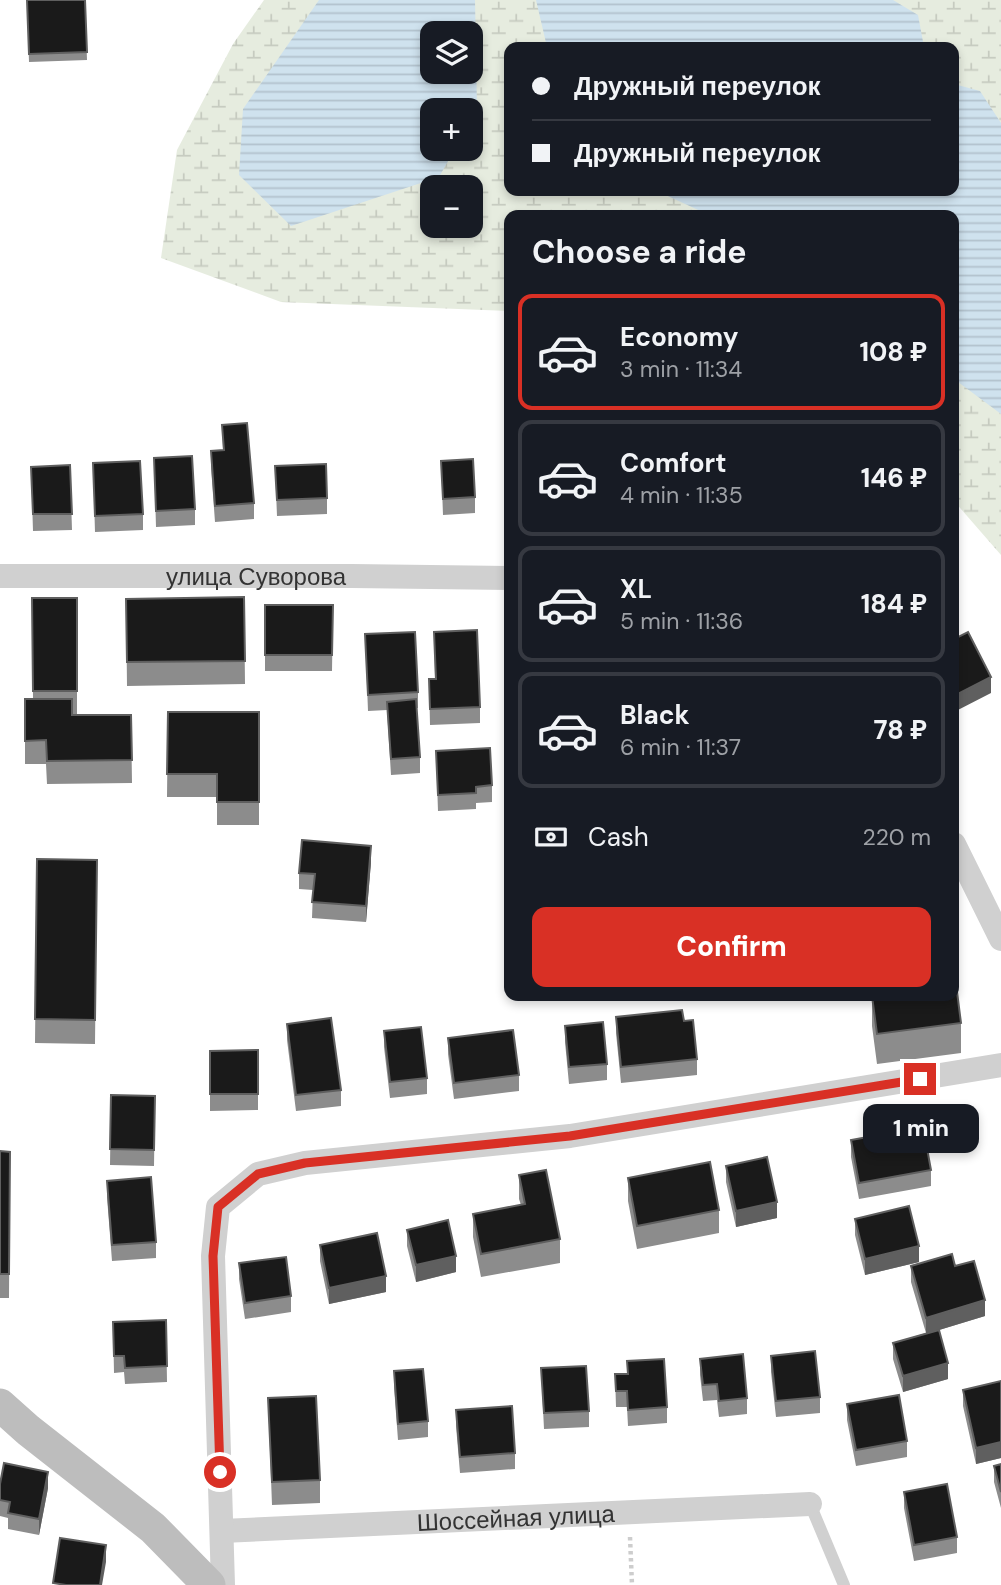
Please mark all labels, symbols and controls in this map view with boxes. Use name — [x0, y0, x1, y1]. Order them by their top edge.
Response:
map controls — [420, 21, 483, 238]
button: layers — [420, 21, 483, 84]
text: Дружный переулок — [574, 69, 821, 103]
button: + — [420, 98, 483, 161]
text: Дружный переулок — [574, 136, 821, 170]
button: − — [420, 175, 483, 238]
text: Choose a ride — [532, 231, 747, 273]
text: Economy — [620, 320, 738, 354]
icon: car — [536, 321, 599, 384]
text: 108 ₽ — [859, 335, 927, 369]
text: 3 min · 11:34 — [620, 354, 742, 384]
text: Comfort — [620, 446, 726, 480]
icon: car — [536, 447, 599, 510]
text: 146 ₽ — [861, 461, 927, 495]
text: 4 min · 11:35 — [620, 480, 743, 510]
street label: улица Суворова — [166, 561, 347, 592]
text: XL — [620, 572, 652, 606]
icon: car — [536, 573, 599, 636]
text: 184 ₽ — [861, 587, 927, 621]
text: 5 min · 11:36 — [620, 606, 743, 636]
text: Black — [620, 698, 690, 732]
icon: car — [536, 699, 599, 762]
text: 78 ₽ — [874, 713, 927, 747]
text: 6 min · 11:37 — [620, 732, 741, 762]
icon: cash — [532, 818, 570, 856]
text: Cash — [588, 820, 649, 854]
text: 220 m — [862, 822, 931, 852]
button: Confirm — [532, 907, 931, 987]
route end — [904, 1063, 936, 1095]
callout: 1 min — [862, 1104, 978, 1152]
text: 1 min — [893, 1113, 949, 1143]
route start — [204, 1456, 236, 1488]
street label: Шоссейная улица — [416, 1497, 616, 1538]

